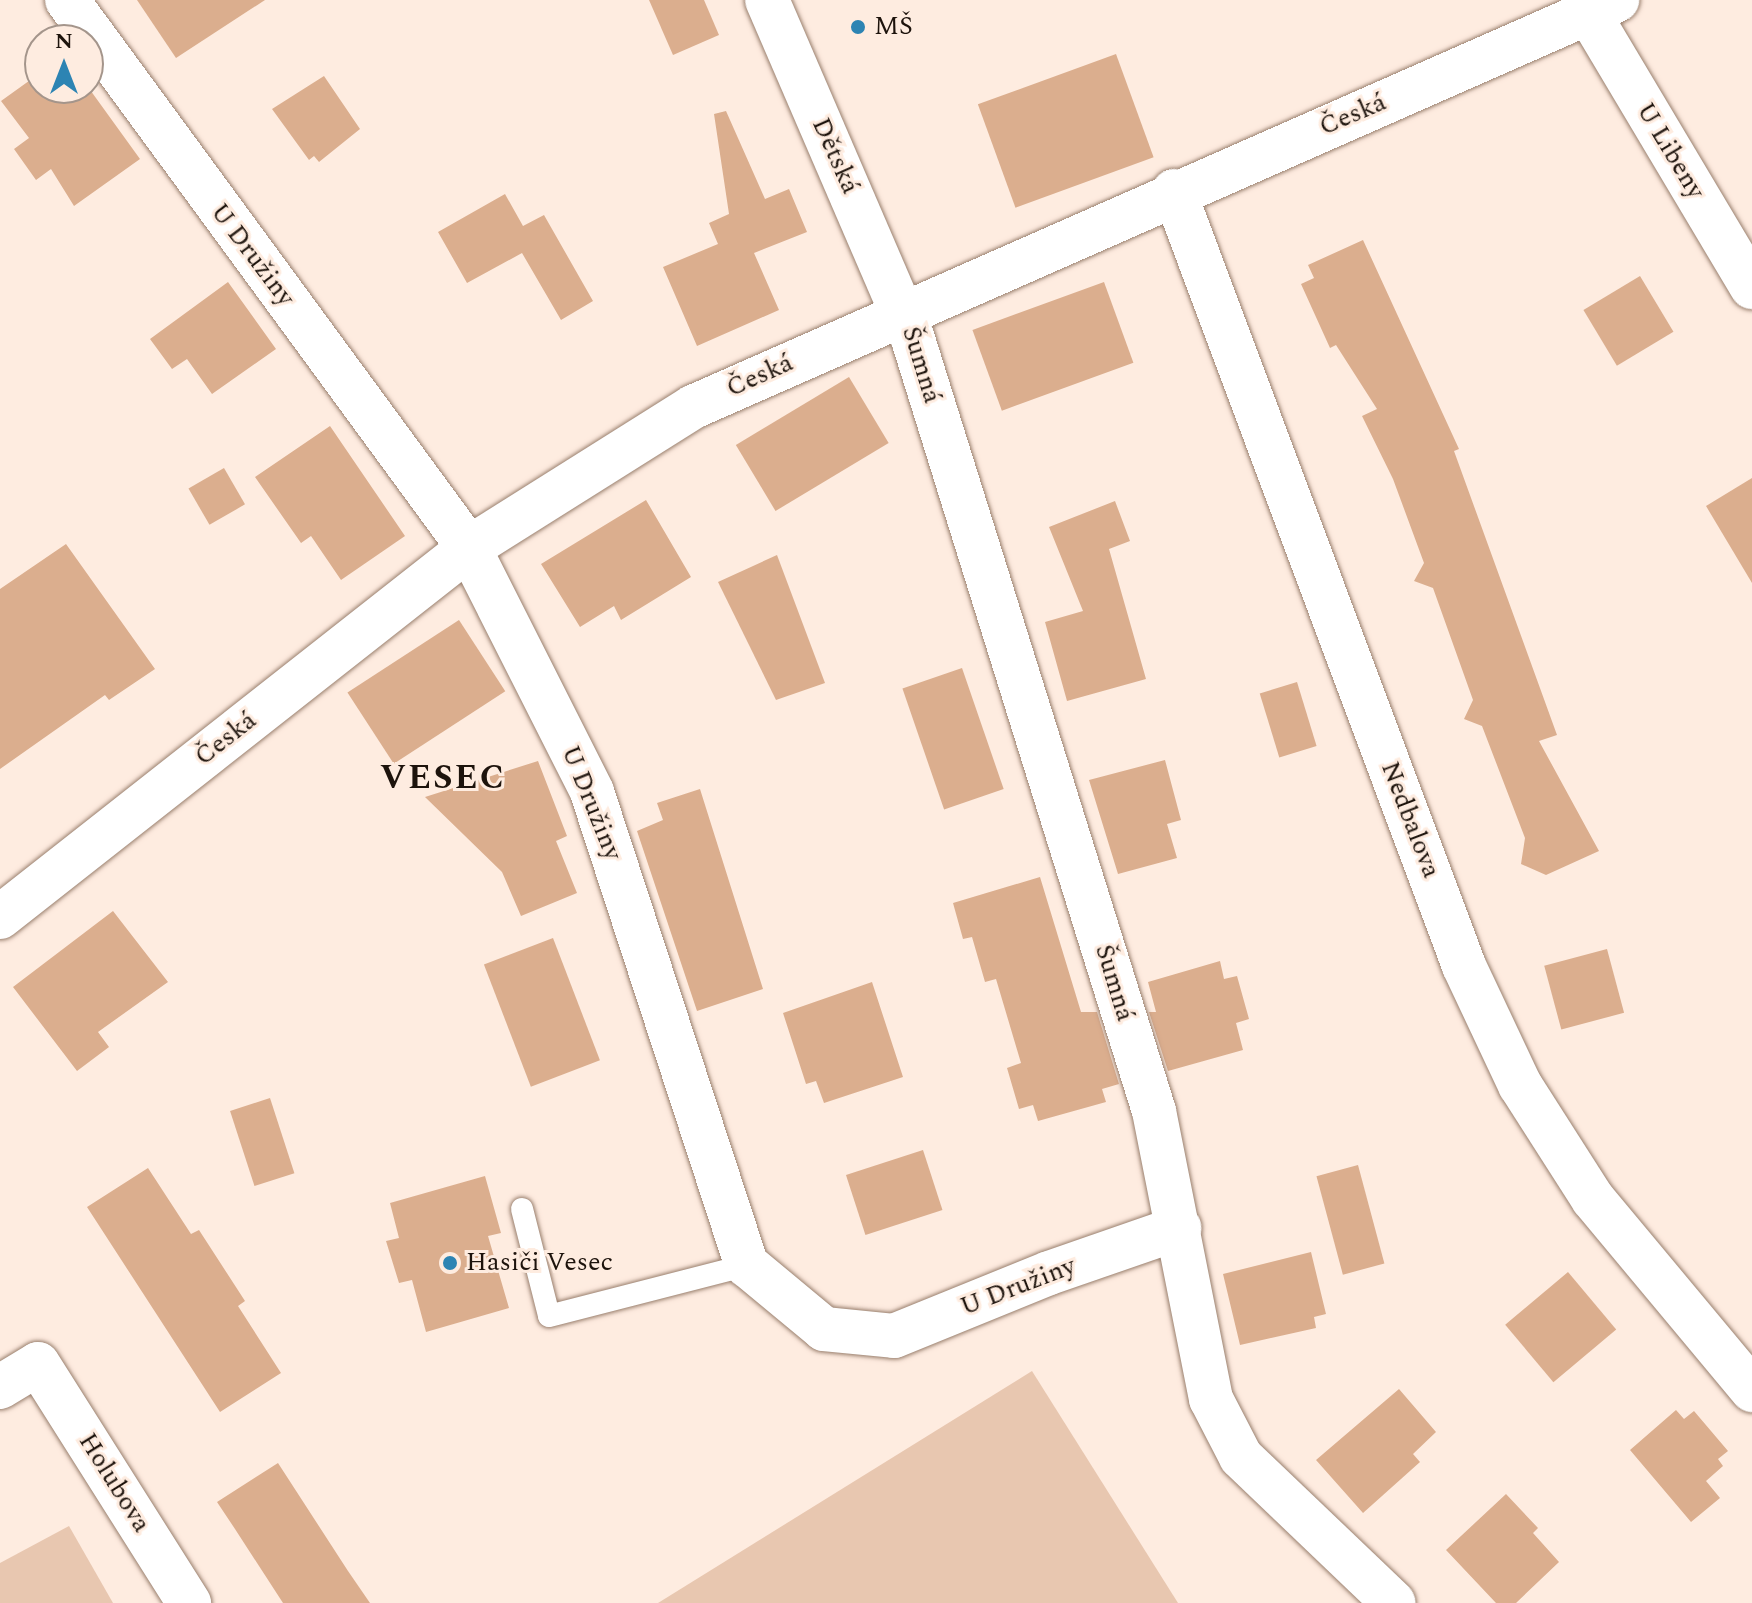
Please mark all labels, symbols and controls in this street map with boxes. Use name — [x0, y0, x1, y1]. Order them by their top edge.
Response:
place label: MŠ — [874, 11, 913, 43]
marker: MŠ — [849, 18, 867, 36]
north arrow — [24, 24, 104, 104]
text: N — [55, 25, 73, 58]
street label: Česká — [1315, 87, 1391, 143]
street label: U Libeny — [1629, 97, 1711, 205]
street label: Dětská — [804, 113, 866, 199]
street label: U Družiny — [203, 197, 301, 313]
street label: Šumná — [895, 323, 947, 407]
street label: Česká — [722, 348, 798, 404]
street label: Česká — [189, 705, 263, 773]
street label: U Družiny — [554, 741, 628, 865]
street label: Nedbalova — [1374, 757, 1446, 883]
district label: VESEC — [380, 759, 506, 799]
street label: Šumná — [1088, 941, 1140, 1025]
place label: Hasiči Vesec — [466, 1247, 613, 1279]
street label: U Družiny — [956, 1251, 1080, 1323]
marker: Hasiči Vesec — [441, 1254, 459, 1272]
street label: Holubova — [71, 1428, 157, 1538]

